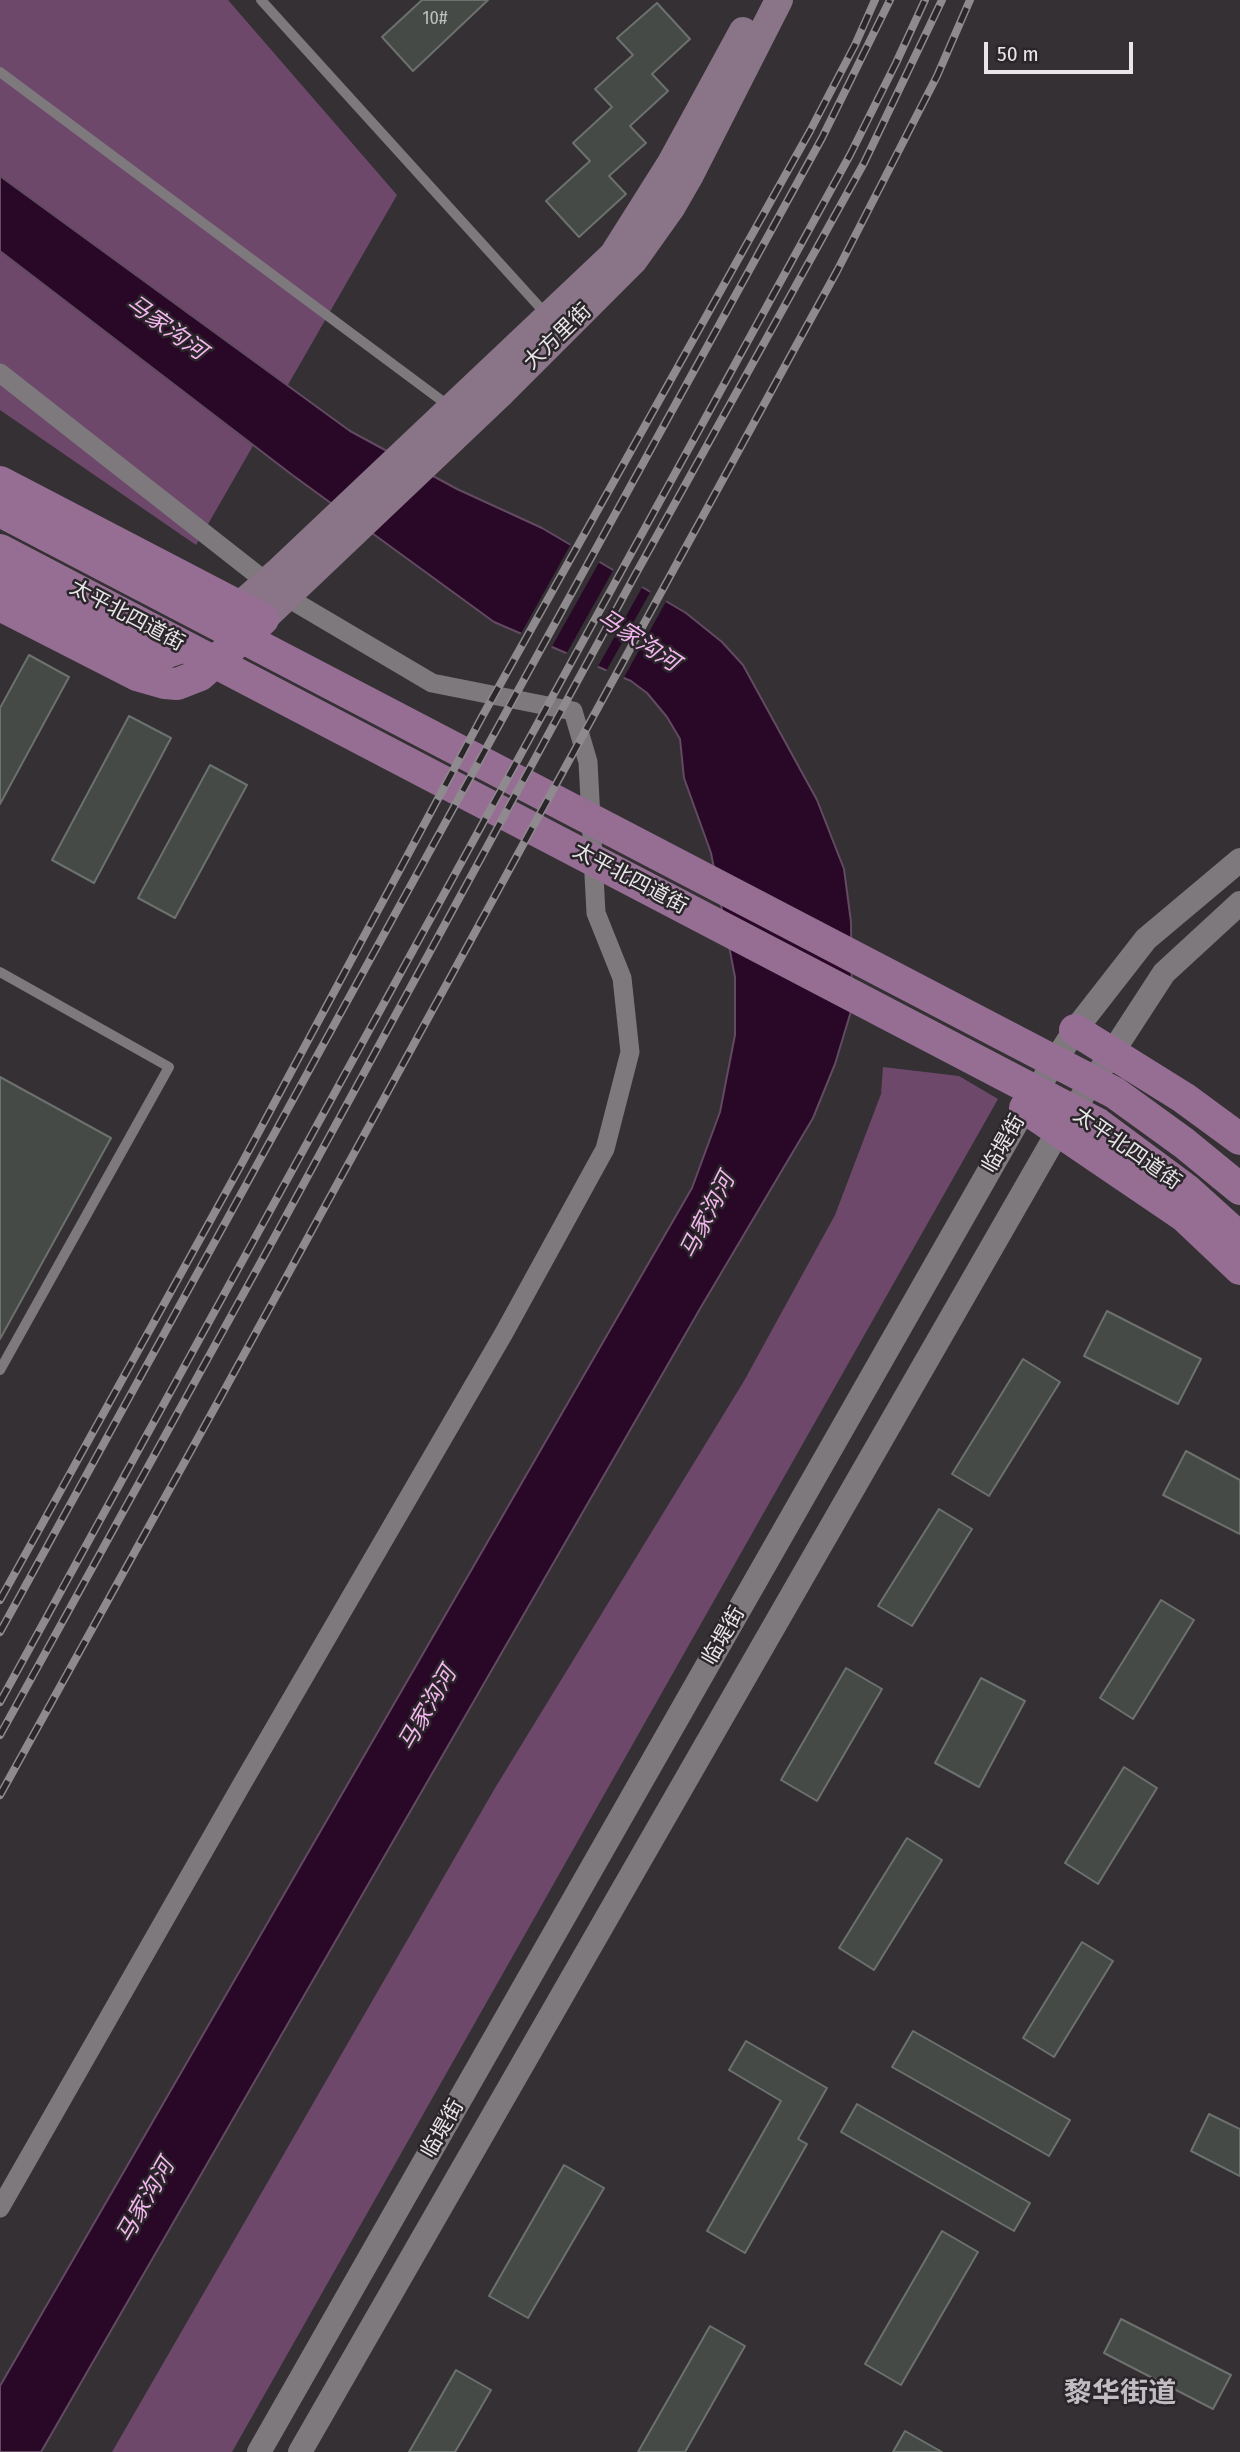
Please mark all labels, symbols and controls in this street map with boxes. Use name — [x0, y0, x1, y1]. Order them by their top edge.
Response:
house number: 10# — [423, 8, 447, 30]
scale bar — [988, 28, 1137, 72]
text: 50 m — [997, 41, 1039, 67]
water label: 马家沟河 — [121, 290, 211, 366]
street label: 大方里街 — [519, 299, 597, 375]
street label: 太平北四道街 — [65, 575, 189, 657]
water label: 马家沟河 — [592, 604, 684, 678]
street label: 太平北四道街 — [568, 838, 692, 920]
street label: 太平北四道街 — [1068, 1103, 1186, 1195]
street label: 临堤街 — [977, 1110, 1031, 1178]
water label: 马家沟河 — [675, 1169, 741, 1263]
street label: 临堤街 — [697, 1602, 751, 1670]
water label: 马家沟河 — [393, 1662, 463, 1756]
street label: 临堤街 — [416, 2095, 470, 2163]
water label: 马家沟河 — [111, 2154, 181, 2248]
district label: 黎华街道 — [1064, 2377, 1176, 2411]

